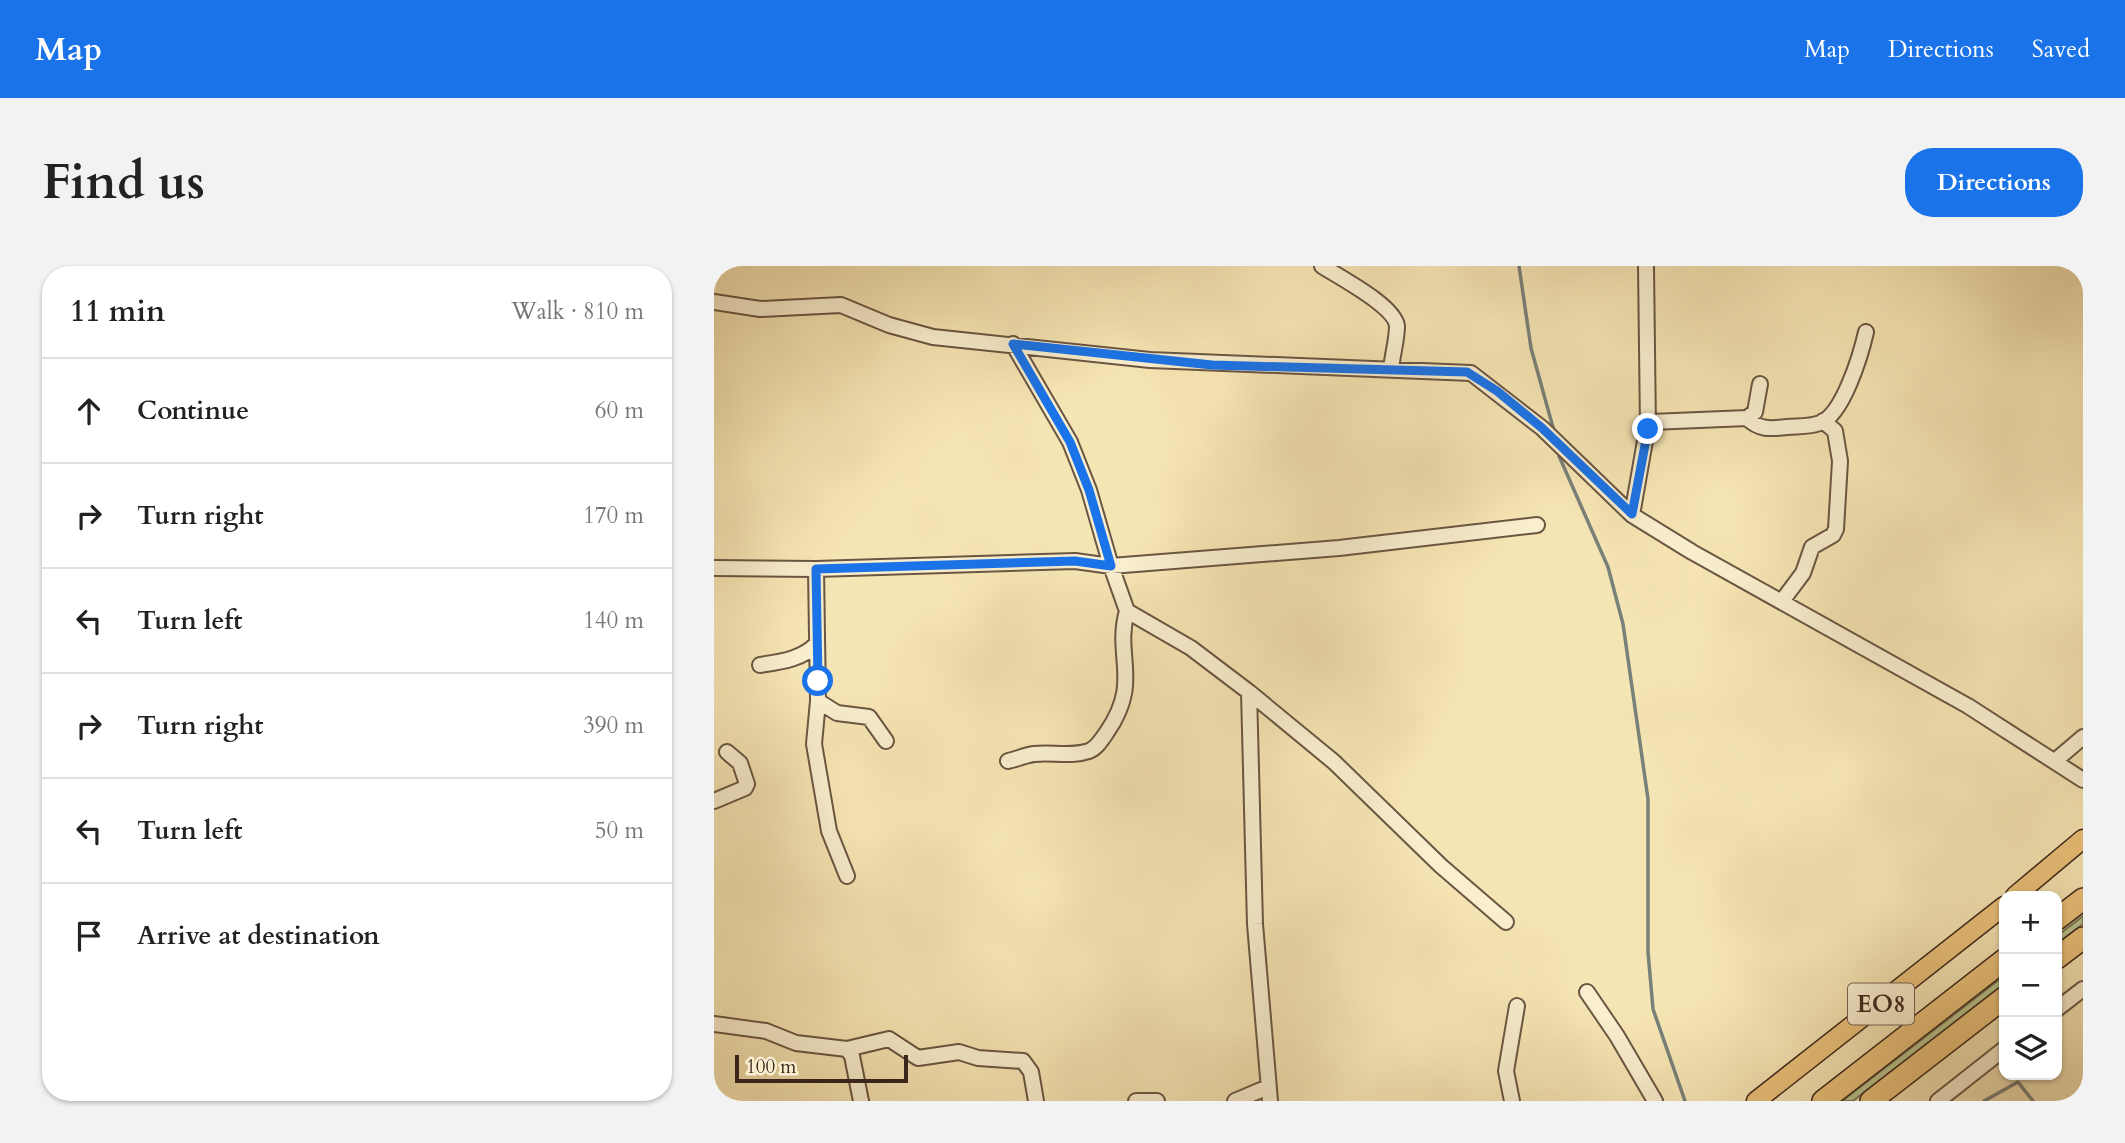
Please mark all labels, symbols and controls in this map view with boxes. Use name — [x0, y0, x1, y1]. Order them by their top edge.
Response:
text: Map — [35, 27, 102, 72]
text: Map — [1804, 33, 1850, 66]
text: Directions — [1888, 33, 1994, 66]
text: Saved — [2032, 33, 2090, 66]
button: Directions — [1905, 148, 2083, 217]
text: Find us — [42, 149, 205, 216]
text: 11 min — [70, 291, 165, 332]
text: Walk · 810 m — [511, 296, 644, 327]
icon: ahead — [70, 392, 108, 430]
text: Continue — [137, 393, 249, 428]
text: 60 m — [595, 395, 644, 426]
route end — [1632, 413, 1663, 444]
icon: right — [70, 497, 108, 535]
text: Turn right — [137, 498, 264, 533]
text: 170 m — [583, 500, 644, 531]
icon: left — [70, 602, 108, 640]
text: Turn left — [137, 603, 242, 638]
text: 140 m — [583, 605, 644, 636]
route start — [802, 665, 833, 696]
icon: right — [70, 707, 108, 745]
text: Turn right — [137, 708, 264, 743]
text: 390 m — [583, 710, 644, 741]
icon: left — [70, 812, 108, 850]
text: Turn left — [137, 813, 242, 848]
text: 50 m — [595, 815, 644, 846]
map controls — [1999, 891, 2062, 1080]
button: + — [1999, 891, 2062, 954]
icon: arrive — [70, 917, 108, 955]
text: Arrive at destination — [137, 918, 380, 953]
button: − — [1999, 954, 2062, 1017]
road number: ΕΟ8 — [1848, 984, 1914, 1024]
button: layers — [1999, 1017, 2062, 1080]
scale bar — [735, 1052, 908, 1084]
text: 100 m — [746, 1054, 796, 1080]

